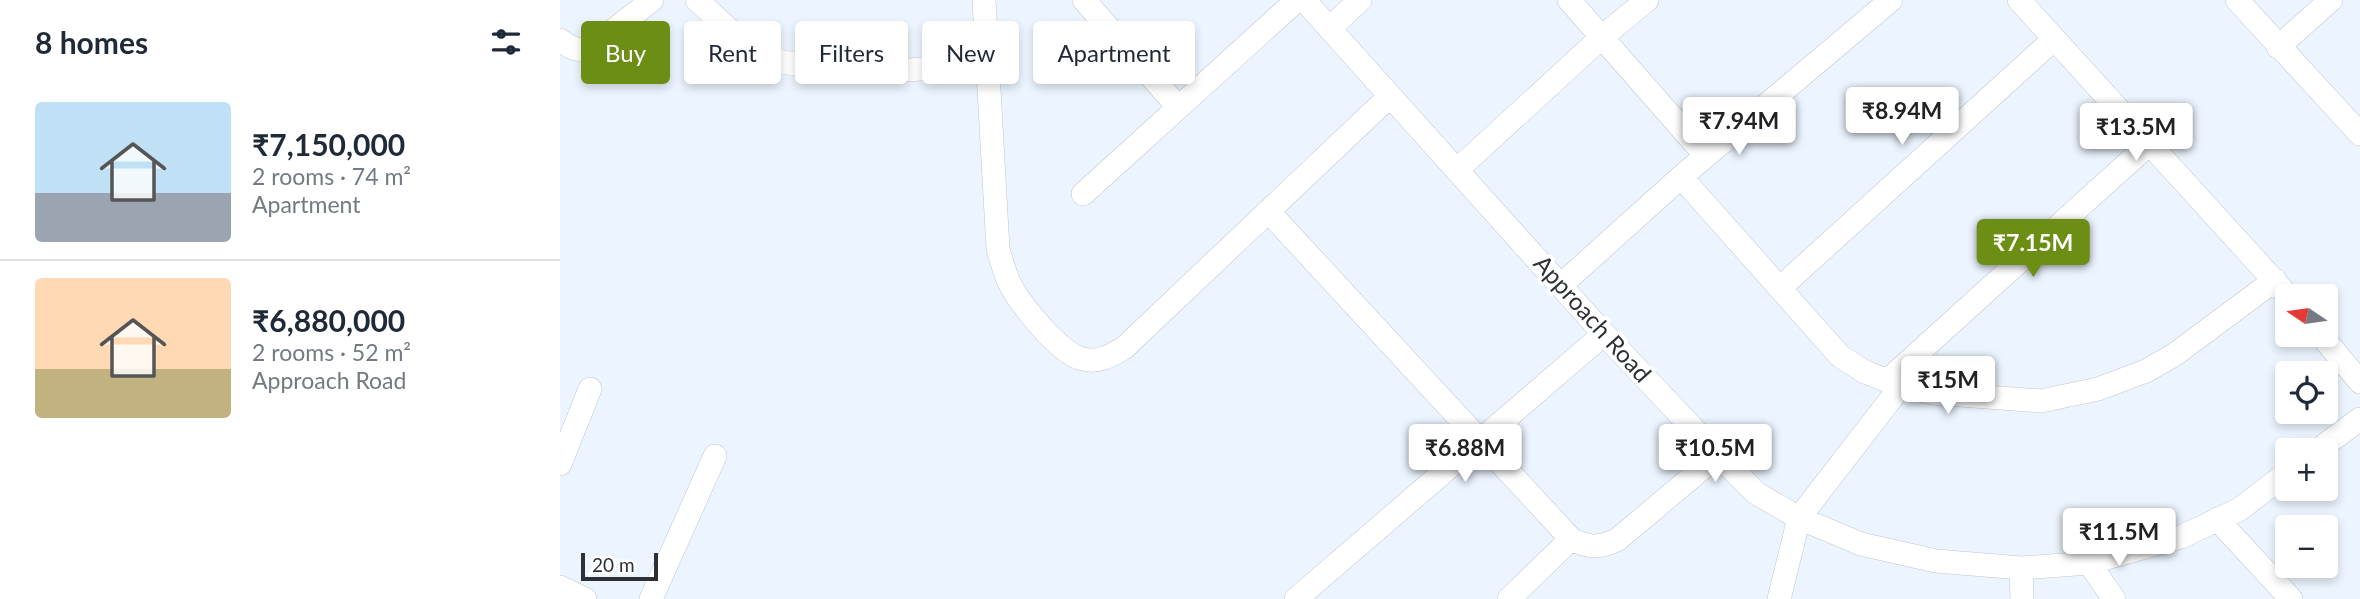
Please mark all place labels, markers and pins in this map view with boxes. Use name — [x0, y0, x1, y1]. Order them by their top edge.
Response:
pin: ₹8.94M — [1845, 88, 1959, 147]
pin: ₹7.94M — [1682, 97, 1796, 157]
pin: ₹13.5M — [2079, 104, 2193, 163]
pin: ₹7.15M — [1976, 219, 2090, 279]
pin: ₹15M — [1907, 356, 1989, 416]
pin: ₹6.88M — [1408, 424, 1522, 484]
pin: ₹10.5M — [1658, 424, 1772, 484]
pin: ₹11.5M — [2062, 508, 2176, 568]

